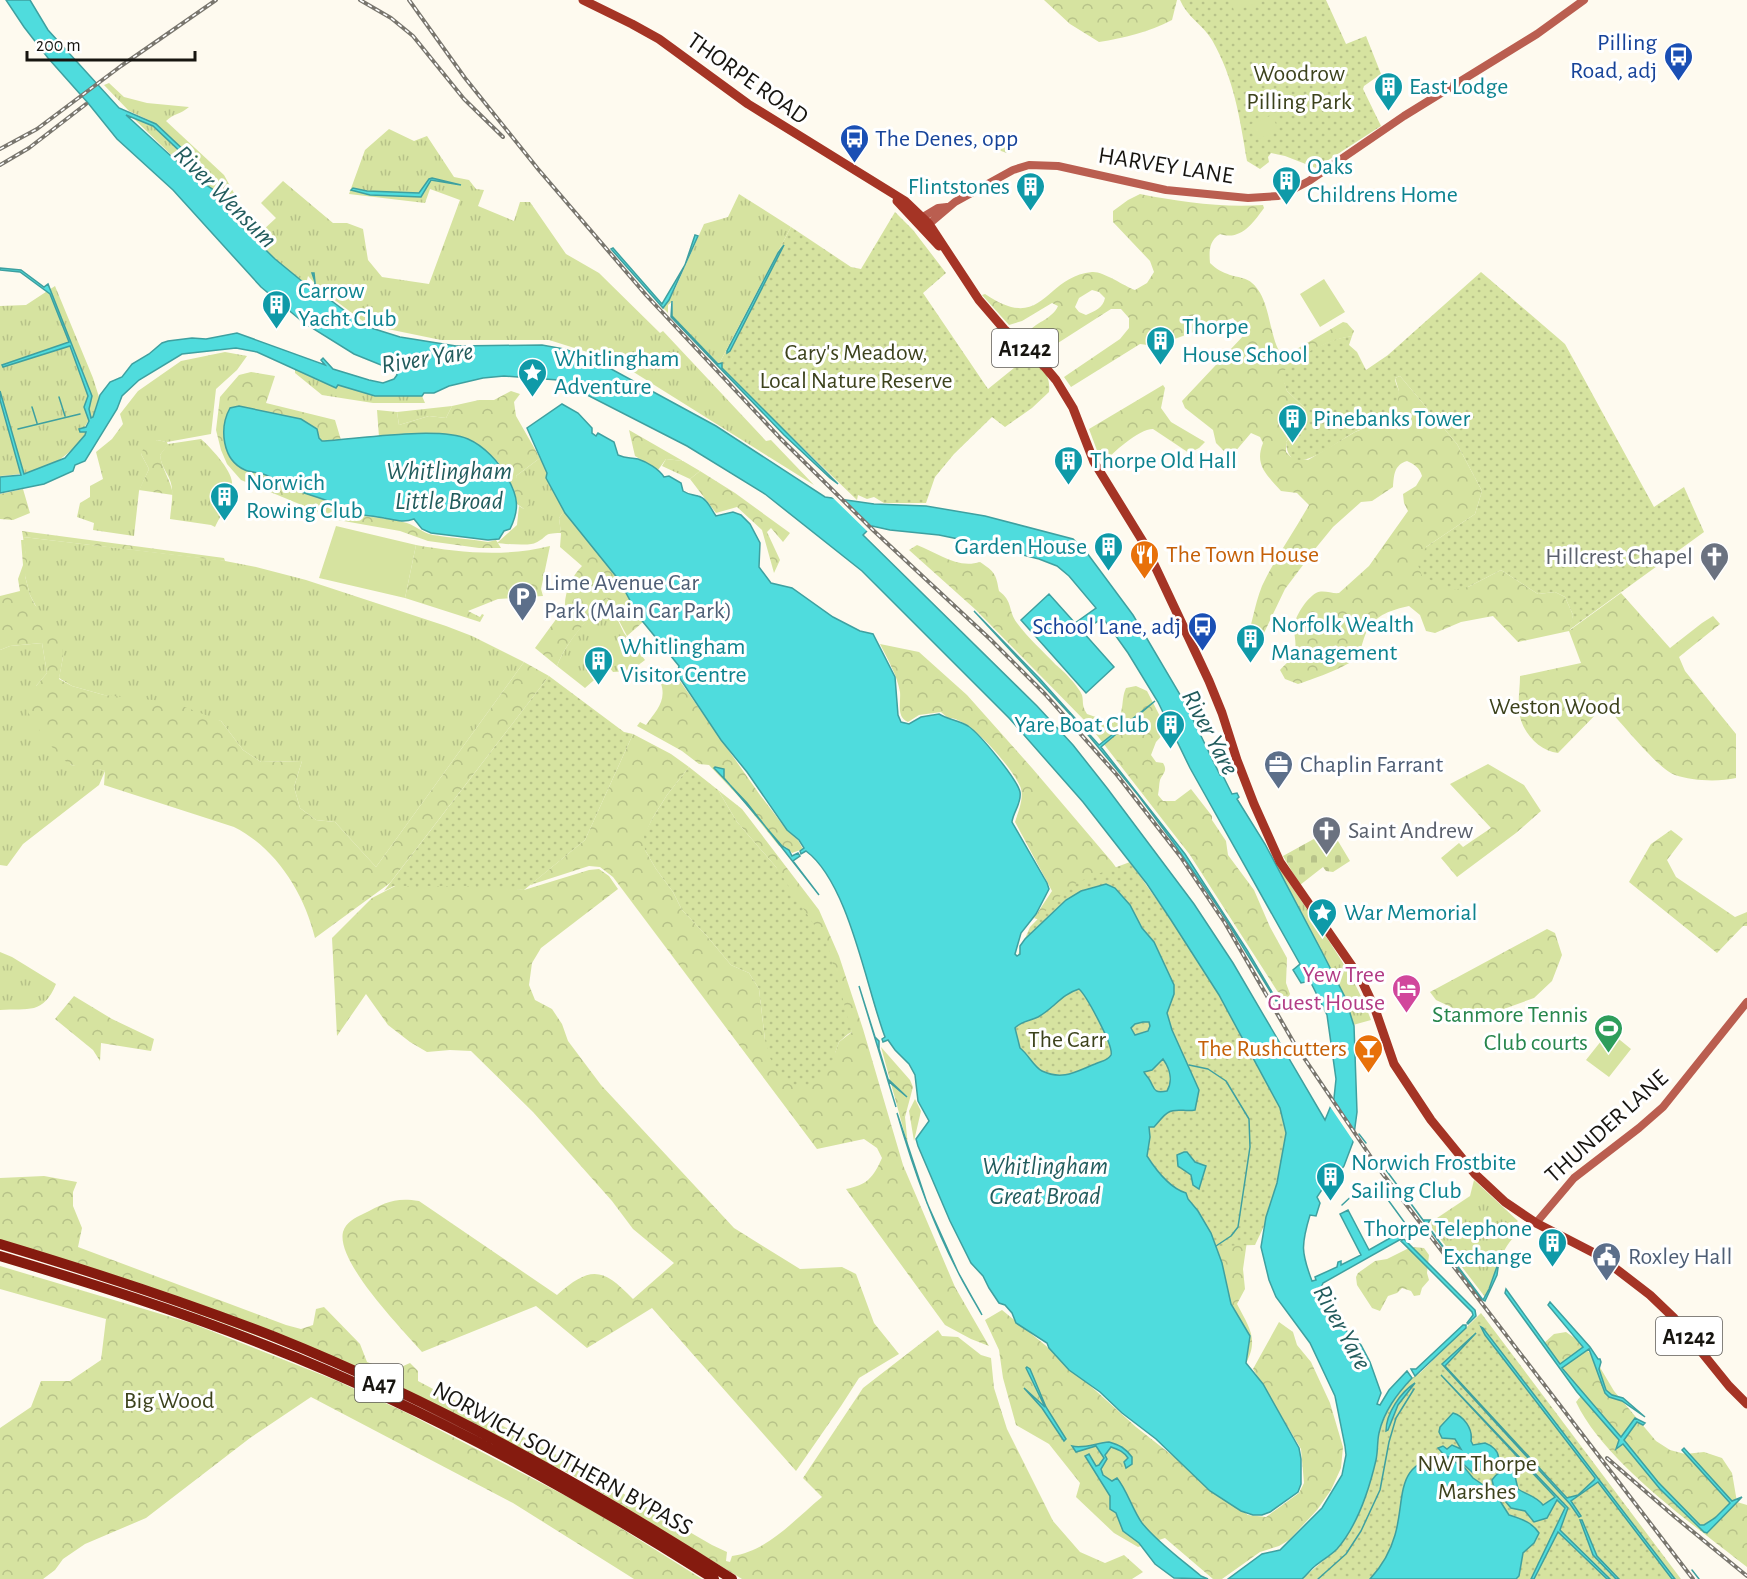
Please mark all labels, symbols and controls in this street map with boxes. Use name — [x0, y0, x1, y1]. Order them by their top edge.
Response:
scale bar — [27, 24, 195, 62]
street label: THORPE ROAD — [683, 28, 812, 129]
place label: Pilling Road, adj — [1570, 31, 1657, 83]
text: 200 m — [36, 37, 81, 55]
bus stop icon: Pilling Road, adj — [1662, 40, 1694, 82]
park label: Woodrow Pilling Park — [1246, 62, 1352, 114]
building icon: East Lodge — [1372, 70, 1404, 112]
place label: East Lodge — [1409, 75, 1508, 99]
bus stop icon: The Denes, opp — [838, 122, 870, 164]
place label: The Denes, opp — [875, 127, 1018, 151]
water label: River Wensum — [169, 140, 282, 253]
street label: HARVEY LANE — [1097, 143, 1236, 189]
place label: Oaks Childrens Home — [1307, 155, 1458, 207]
building icon: Oaks Childrens Home — [1270, 164, 1302, 206]
building icon: Flintstones — [1015, 170, 1047, 212]
place label: Flintstones — [908, 175, 1010, 199]
place label: Carrow Yacht Club — [298, 279, 397, 331]
building icon: Carrow Yacht Club — [261, 288, 293, 330]
place label: Thorpe House School — [1182, 315, 1308, 367]
building icon: Thorpe House School — [1145, 324, 1177, 366]
road number: A1242 — [992, 329, 1058, 367]
water label: River Yare — [379, 338, 475, 378]
park label: Cary's Meadow, Local Nature Reserve — [759, 341, 953, 393]
place label: Whitlingham Adventure — [554, 347, 679, 399]
place icon: Whitlingham Adventure — [517, 356, 549, 398]
building icon: Pinebanks Tower — [1276, 402, 1308, 444]
place label: Pinebanks Tower — [1313, 407, 1471, 431]
building icon: Thorpe Old Hall — [1053, 444, 1085, 486]
place label: Thorpe Old Hall — [1090, 449, 1237, 473]
water label: Whitlingham Little Broad — [386, 458, 512, 514]
place label: Norwich Rowing Club — [246, 471, 363, 523]
building icon: Norwich Rowing Club — [209, 480, 241, 522]
building icon: Garden House — [1092, 530, 1124, 572]
place label: Garden House — [955, 535, 1087, 559]
restaurant icon: The Town House — [1129, 538, 1161, 580]
church icon: Hillcrest Chapel — [1698, 540, 1730, 582]
place label: The Town House — [1166, 543, 1319, 567]
place label: Hillcrest Chapel — [1545, 545, 1693, 569]
place label: Lime Avenue Car Park (Main Car Park) — [544, 571, 732, 623]
parking icon: Lime Avenue Car Park (Main Car Park) — [507, 580, 539, 622]
bus stop icon: School Lane, adj — [1186, 610, 1218, 652]
place label: Norfolk Wealth Management — [1271, 613, 1414, 665]
place label: School Lane, adj — [1032, 615, 1181, 639]
building icon: Norfolk Wealth Management — [1234, 622, 1266, 664]
place label: Whitlingham Visitor Centre — [620, 635, 747, 687]
building icon: Whitlingham Visitor Centre — [583, 644, 615, 686]
water label: River Yare — [1177, 685, 1243, 780]
park label: Weston Wood — [1489, 695, 1621, 719]
building icon: Yare Boat Club — [1154, 708, 1186, 750]
place label: Yare Boat Club — [1014, 713, 1149, 737]
office icon: Chaplin Farrant — [1263, 748, 1295, 790]
place label: Chaplin Farrant — [1300, 753, 1443, 777]
church icon: Saint Andrew — [1311, 814, 1343, 856]
place label: Saint Andrew — [1348, 819, 1473, 843]
place icon: War Memorial — [1307, 896, 1339, 938]
place label: War Memorial — [1344, 901, 1478, 925]
place label: Yew Tree Guest House — [1267, 963, 1385, 1015]
hotel icon: Yew Tree Guest House — [1390, 972, 1422, 1014]
place label: Stanmore Tennis Club courts — [1432, 1003, 1588, 1055]
sports icon: Stanmore Tennis Club courts — [1593, 1012, 1625, 1054]
park label: The Carr — [1028, 1028, 1106, 1052]
bar icon: The Rushcutters — [1352, 1032, 1384, 1074]
place label: The Rushcutters — [1197, 1037, 1347, 1061]
street label: THUNDER LANE — [1541, 1065, 1673, 1188]
place label: Norwich Frostbite Sailing Club — [1351, 1151, 1516, 1203]
water label: Whitlingham Great Broad — [982, 1153, 1108, 1209]
building icon: Norwich Frostbite Sailing Club — [1314, 1160, 1346, 1202]
place label: Thorpe Telephone Exchange — [1364, 1217, 1532, 1269]
building icon: Thorpe Telephone Exchange — [1537, 1226, 1569, 1268]
public building icon: Roxley Hall — [1591, 1240, 1623, 1282]
place label: Roxley Hall — [1628, 1245, 1732, 1269]
water label: River Yare — [1308, 1281, 1376, 1375]
road number: A1242 — [1656, 1317, 1722, 1355]
road number: A47 — [355, 1364, 403, 1402]
street label: NORWICH SOUTHERN BYPASS — [429, 1377, 696, 1540]
park label: Big Wood — [124, 1389, 214, 1413]
park label: NWT Thorpe Marshes — [1417, 1452, 1537, 1504]

